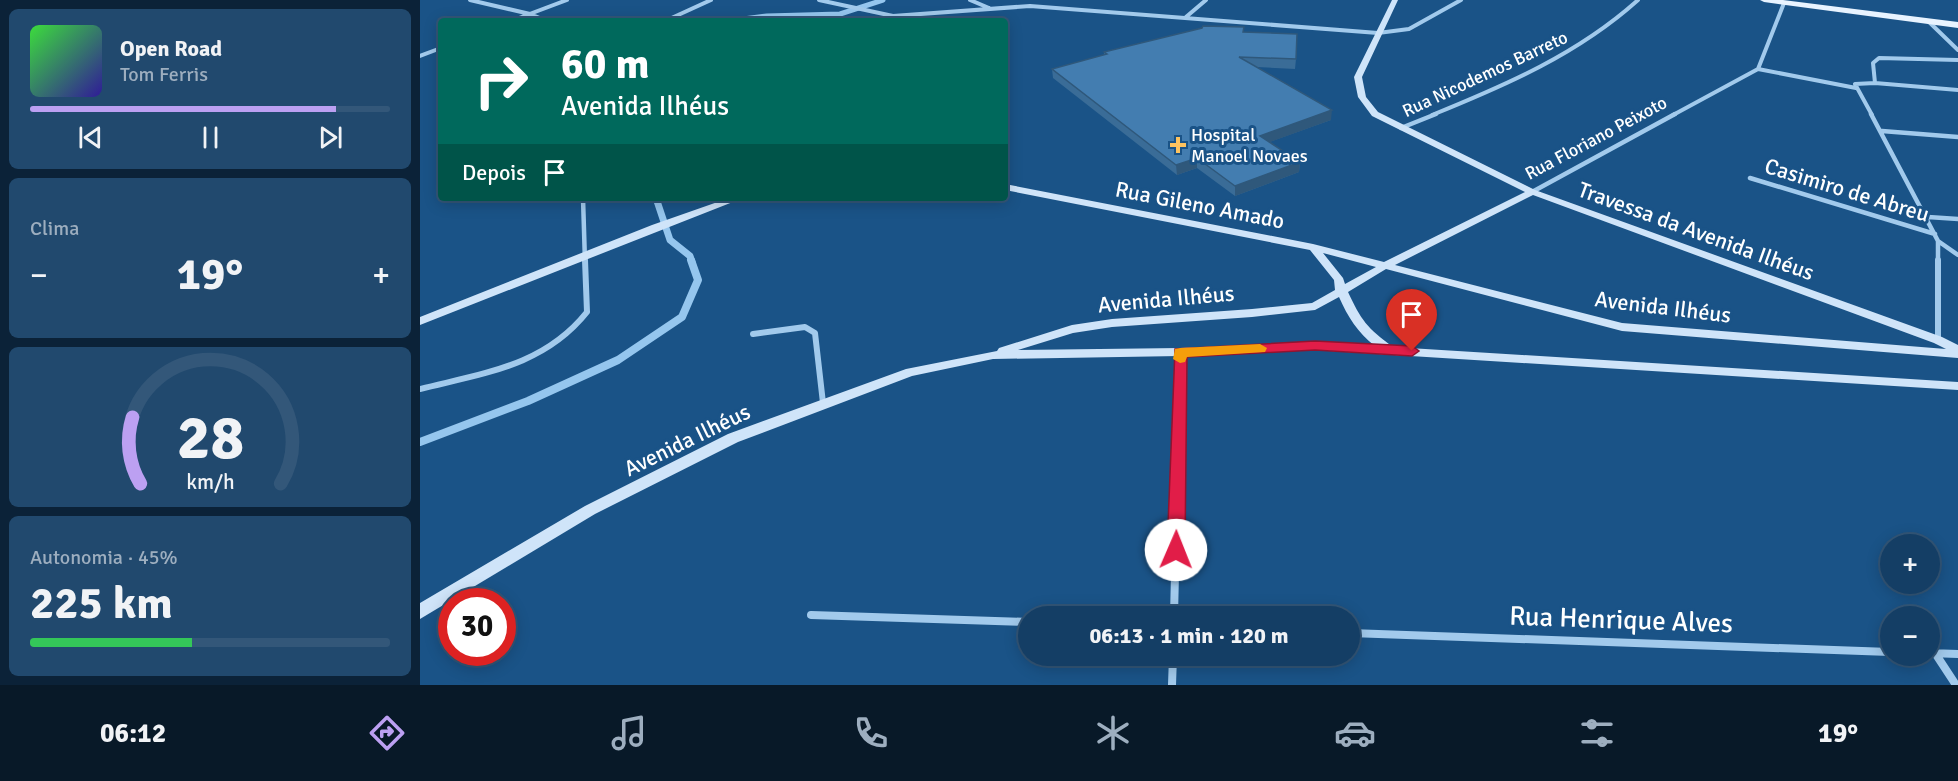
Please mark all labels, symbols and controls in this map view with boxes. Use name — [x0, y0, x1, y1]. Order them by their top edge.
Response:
street label: Rua Nicodemos Barreto — [1399, 26, 1571, 122]
text: Open Road — [120, 35, 222, 62]
text: 60 m — [561, 39, 650, 90]
icon: right — [462, 42, 540, 120]
text: Tom Ferris — [120, 62, 208, 87]
text: Avenida Ilhéus — [561, 90, 729, 123]
street label: Rua Floriano Peixoto — [1521, 91, 1671, 185]
icon: previous — [74, 121, 107, 154]
icon: pause — [194, 121, 227, 154]
icon: next — [314, 121, 347, 154]
place label: Hospital Manoel Novaes — [1191, 124, 1308, 167]
marker: Hospital Manoel Novaes — [1169, 136, 1187, 154]
street label: Casimiro de Abreu — [1761, 152, 1933, 228]
icon: arrive — [538, 156, 571, 189]
text: Depois — [462, 159, 526, 186]
street label: Rua Gileno Amado — [1113, 175, 1287, 235]
street label: Travessa da Avenida Ilhéus — [1574, 176, 1818, 286]
text: Clima — [30, 216, 79, 241]
text: 19° — [177, 247, 243, 302]
text: − — [30, 255, 48, 296]
text: + — [372, 255, 390, 296]
street label: Avenida Ilhéus — [1097, 280, 1235, 318]
street label: Avenida Ilhéus — [1593, 285, 1733, 329]
pin — [1386, 289, 1437, 351]
icon: arrive — [1395, 298, 1428, 331]
street label: Avenida Ilhéus — [620, 398, 754, 482]
text: 28 — [176, 399, 244, 476]
text: km/h — [186, 469, 234, 495]
position arrow — [1144, 518, 1208, 582]
map controls — [1880, 534, 1940, 666]
button: + — [1880, 534, 1940, 594]
text: Autonomia · 45% — [30, 545, 178, 570]
text: 225 km — [30, 576, 173, 631]
speed limit sign: 30 — [438, 588, 516, 666]
street label: Rua Henrique Alves — [1509, 600, 1733, 640]
button: − — [1880, 606, 1940, 666]
text: 06:13 · 1 min · 120 m — [1089, 622, 1289, 649]
icon: directions — [366, 712, 408, 754]
icon: music — [608, 712, 650, 754]
icon: phone — [850, 712, 892, 754]
icon: climate — [1092, 712, 1134, 754]
icon: car — [1334, 712, 1376, 754]
icon: filters — [1576, 712, 1618, 754]
text: 06:12 — [100, 717, 166, 750]
text: 19° — [1818, 717, 1858, 750]

